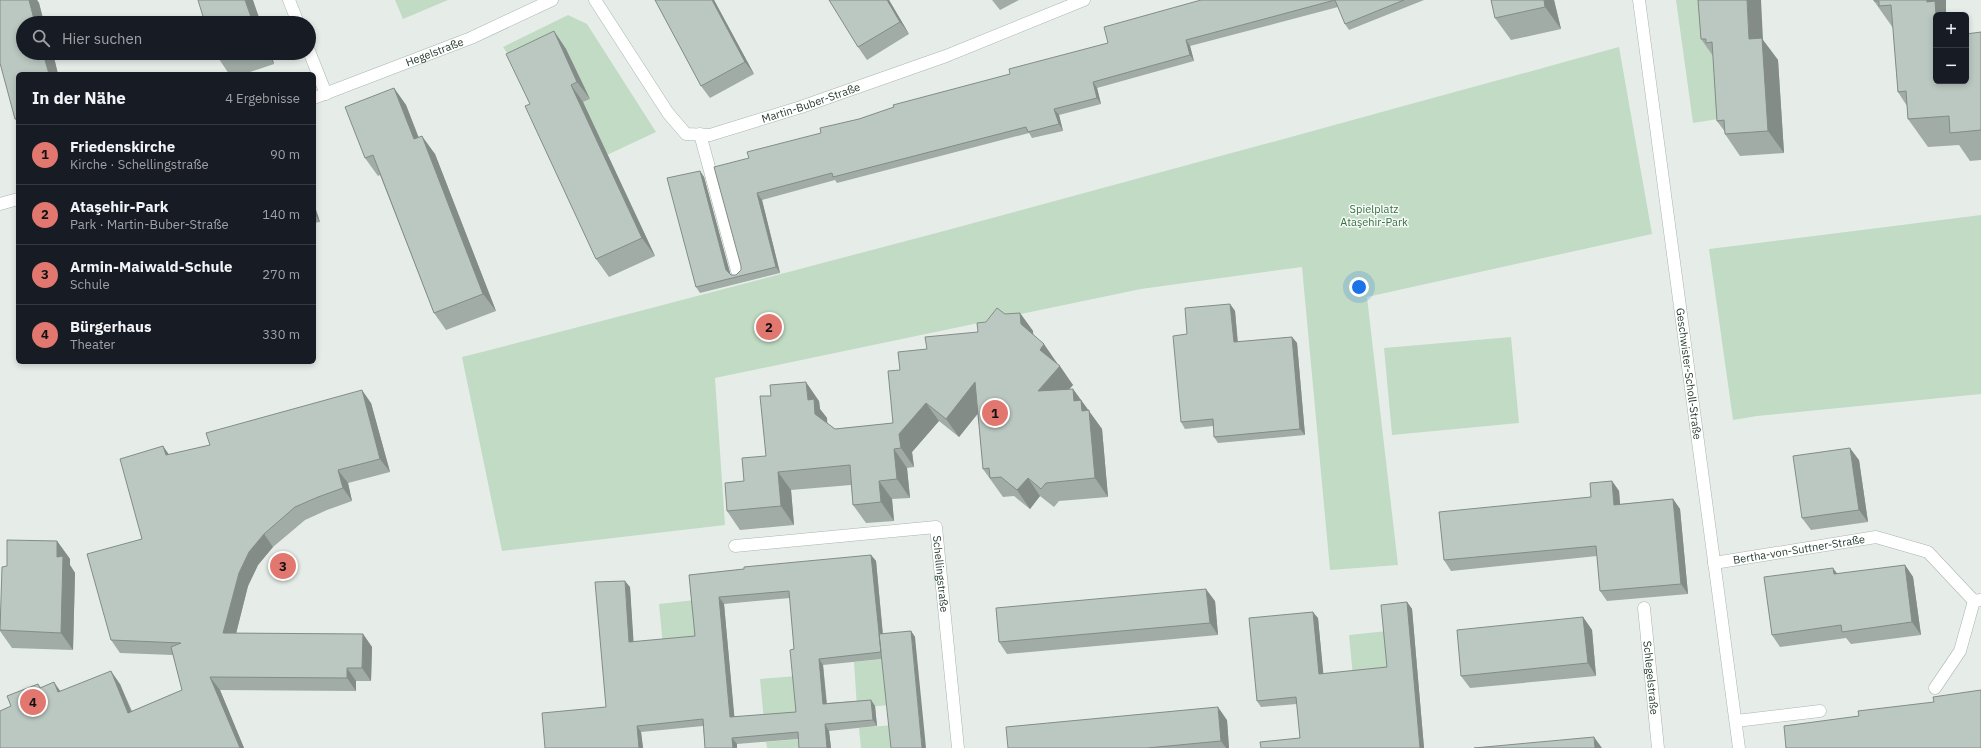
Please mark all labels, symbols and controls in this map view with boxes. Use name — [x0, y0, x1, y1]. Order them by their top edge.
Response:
map controls — [1933, 12, 1969, 84]
button: + — [1933, 12, 1969, 48]
search box — [16, 16, 316, 60]
icon: search — [30, 27, 52, 49]
text: Hier suchen — [62, 29, 142, 48]
street label: Hegelstraße — [404, 35, 465, 69]
button: − — [1933, 48, 1969, 84]
street label: Martin-Buber-Straße — [760, 80, 862, 126]
text: In der Nähe — [32, 87, 126, 109]
text: 4 Ergebnisse — [225, 90, 300, 107]
text: Friedenskirche — [70, 137, 175, 156]
text: 1 — [41, 146, 49, 163]
text: 90 m — [270, 146, 300, 163]
text: Kirche · Schellingstraße — [70, 156, 209, 173]
text: Ataşehir-Park — [70, 197, 168, 216]
park label: Spielplatz Ataşehir-Park — [1340, 202, 1408, 229]
text: 2 — [41, 206, 49, 223]
text: 140 m — [262, 206, 300, 223]
text: Park · Martin-Buber-Straße — [70, 216, 229, 233]
text: Armin-Maiwald-Schule — [70, 257, 232, 276]
text: 3 — [41, 266, 49, 283]
text: 270 m — [262, 266, 300, 283]
text: Schule — [70, 276, 110, 293]
your location — [1349, 277, 1369, 297]
street label: Geschwister-Scholl-Straße — [1673, 307, 1705, 440]
pin: 2 — [756, 312, 782, 342]
text: Bürgerhaus — [70, 317, 151, 336]
text: 4 — [41, 326, 49, 343]
text: 330 m — [262, 326, 300, 343]
text: Theater — [70, 336, 115, 353]
pin: 1 — [982, 398, 1008, 428]
street label: Bertha-von-Suttner-Straße — [1732, 532, 1866, 567]
street label: Schellingstraße — [930, 535, 951, 613]
pin: 3 — [270, 551, 296, 581]
street label: Schlegelstraße — [1640, 640, 1662, 715]
pin: 4 — [20, 687, 46, 717]

